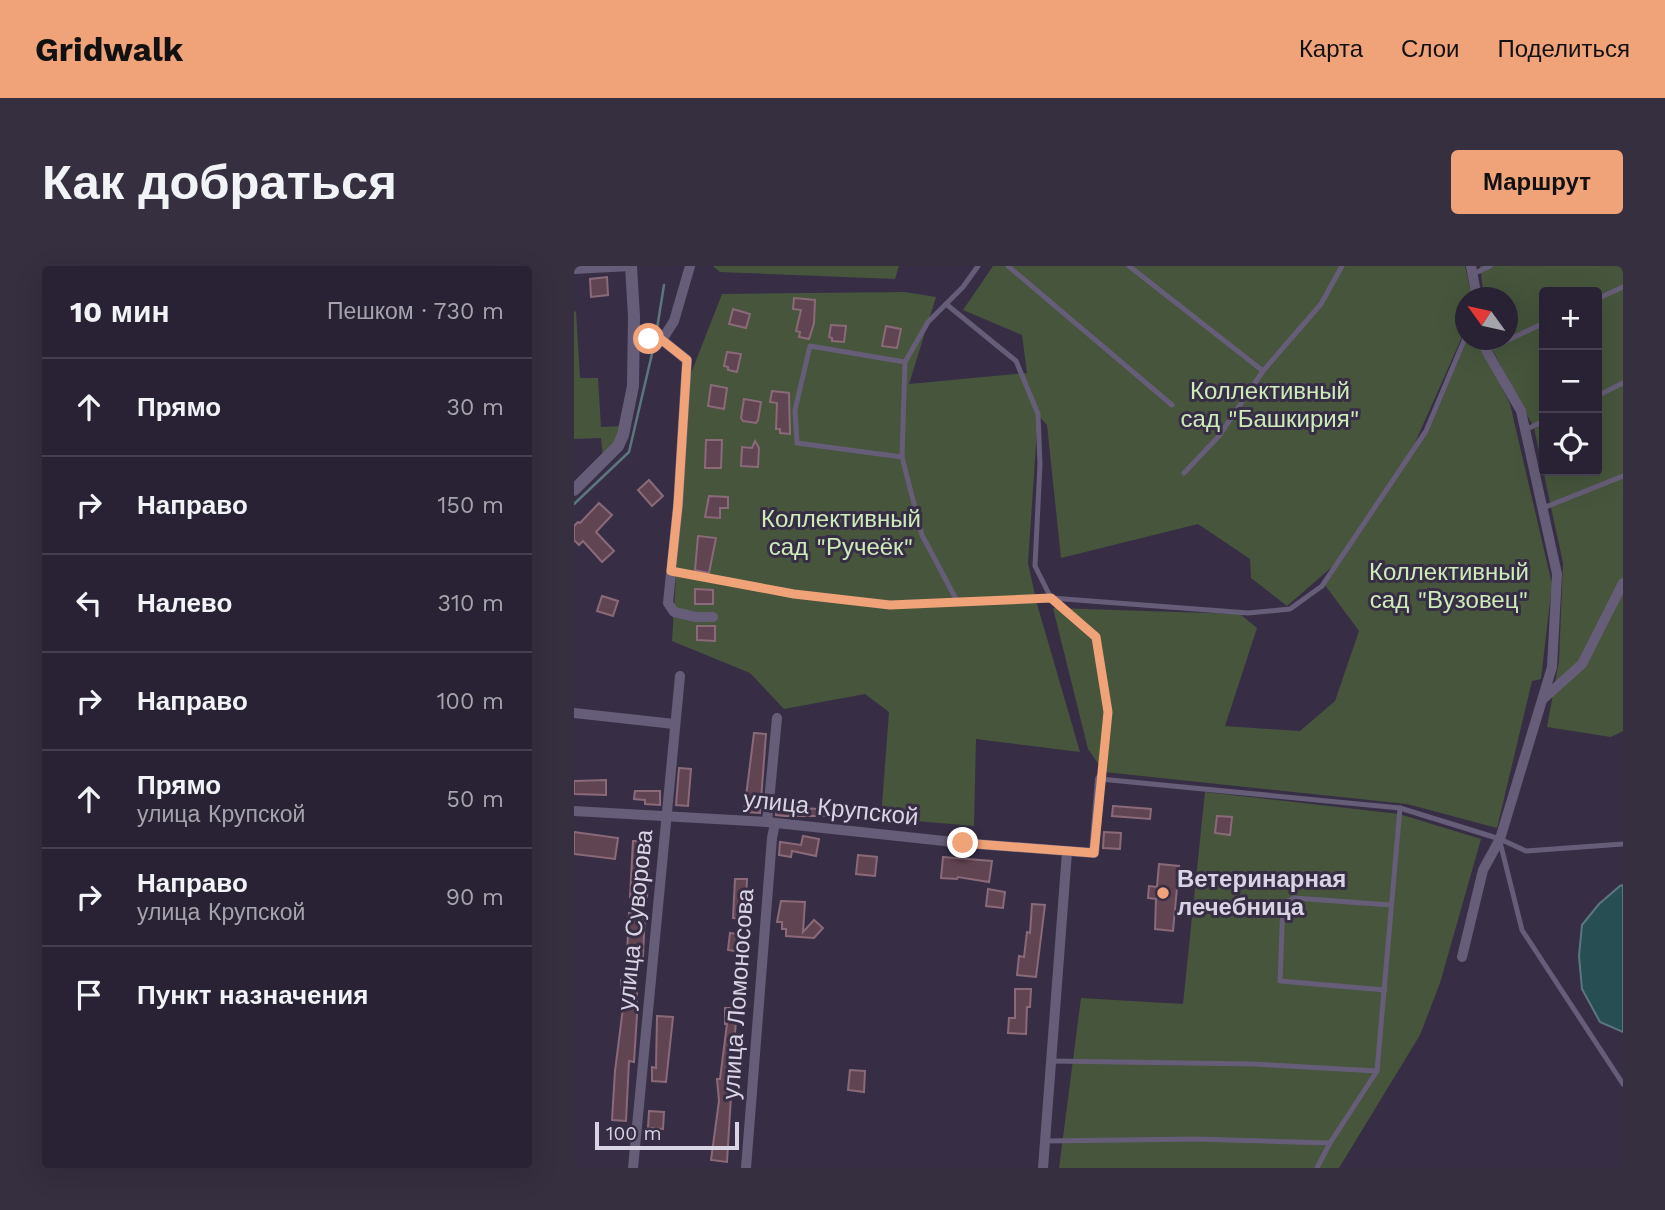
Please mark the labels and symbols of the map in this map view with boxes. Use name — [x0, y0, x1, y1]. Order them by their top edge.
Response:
north arrow — [1455, 287, 1518, 350]
route start — [633, 323, 664, 354]
park label: Коллективный сад "Башкирия" — [1181, 377, 1359, 433]
park label: Коллективный сад "Ручеёк" — [761, 505, 921, 561]
park label: Коллективный сад "Вузовец" — [1369, 558, 1529, 614]
street label: улица Крупской — [742, 785, 920, 831]
street label: улица Суворова — [612, 827, 658, 1012]
route end — [947, 827, 978, 858]
place label: Ветеринарная лечебница — [1177, 865, 1346, 921]
marker: Ветеринарная лечебница — [1155, 885, 1171, 901]
street label: улица Ломоносова — [717, 887, 759, 1100]
scale bar — [595, 1119, 738, 1151]

